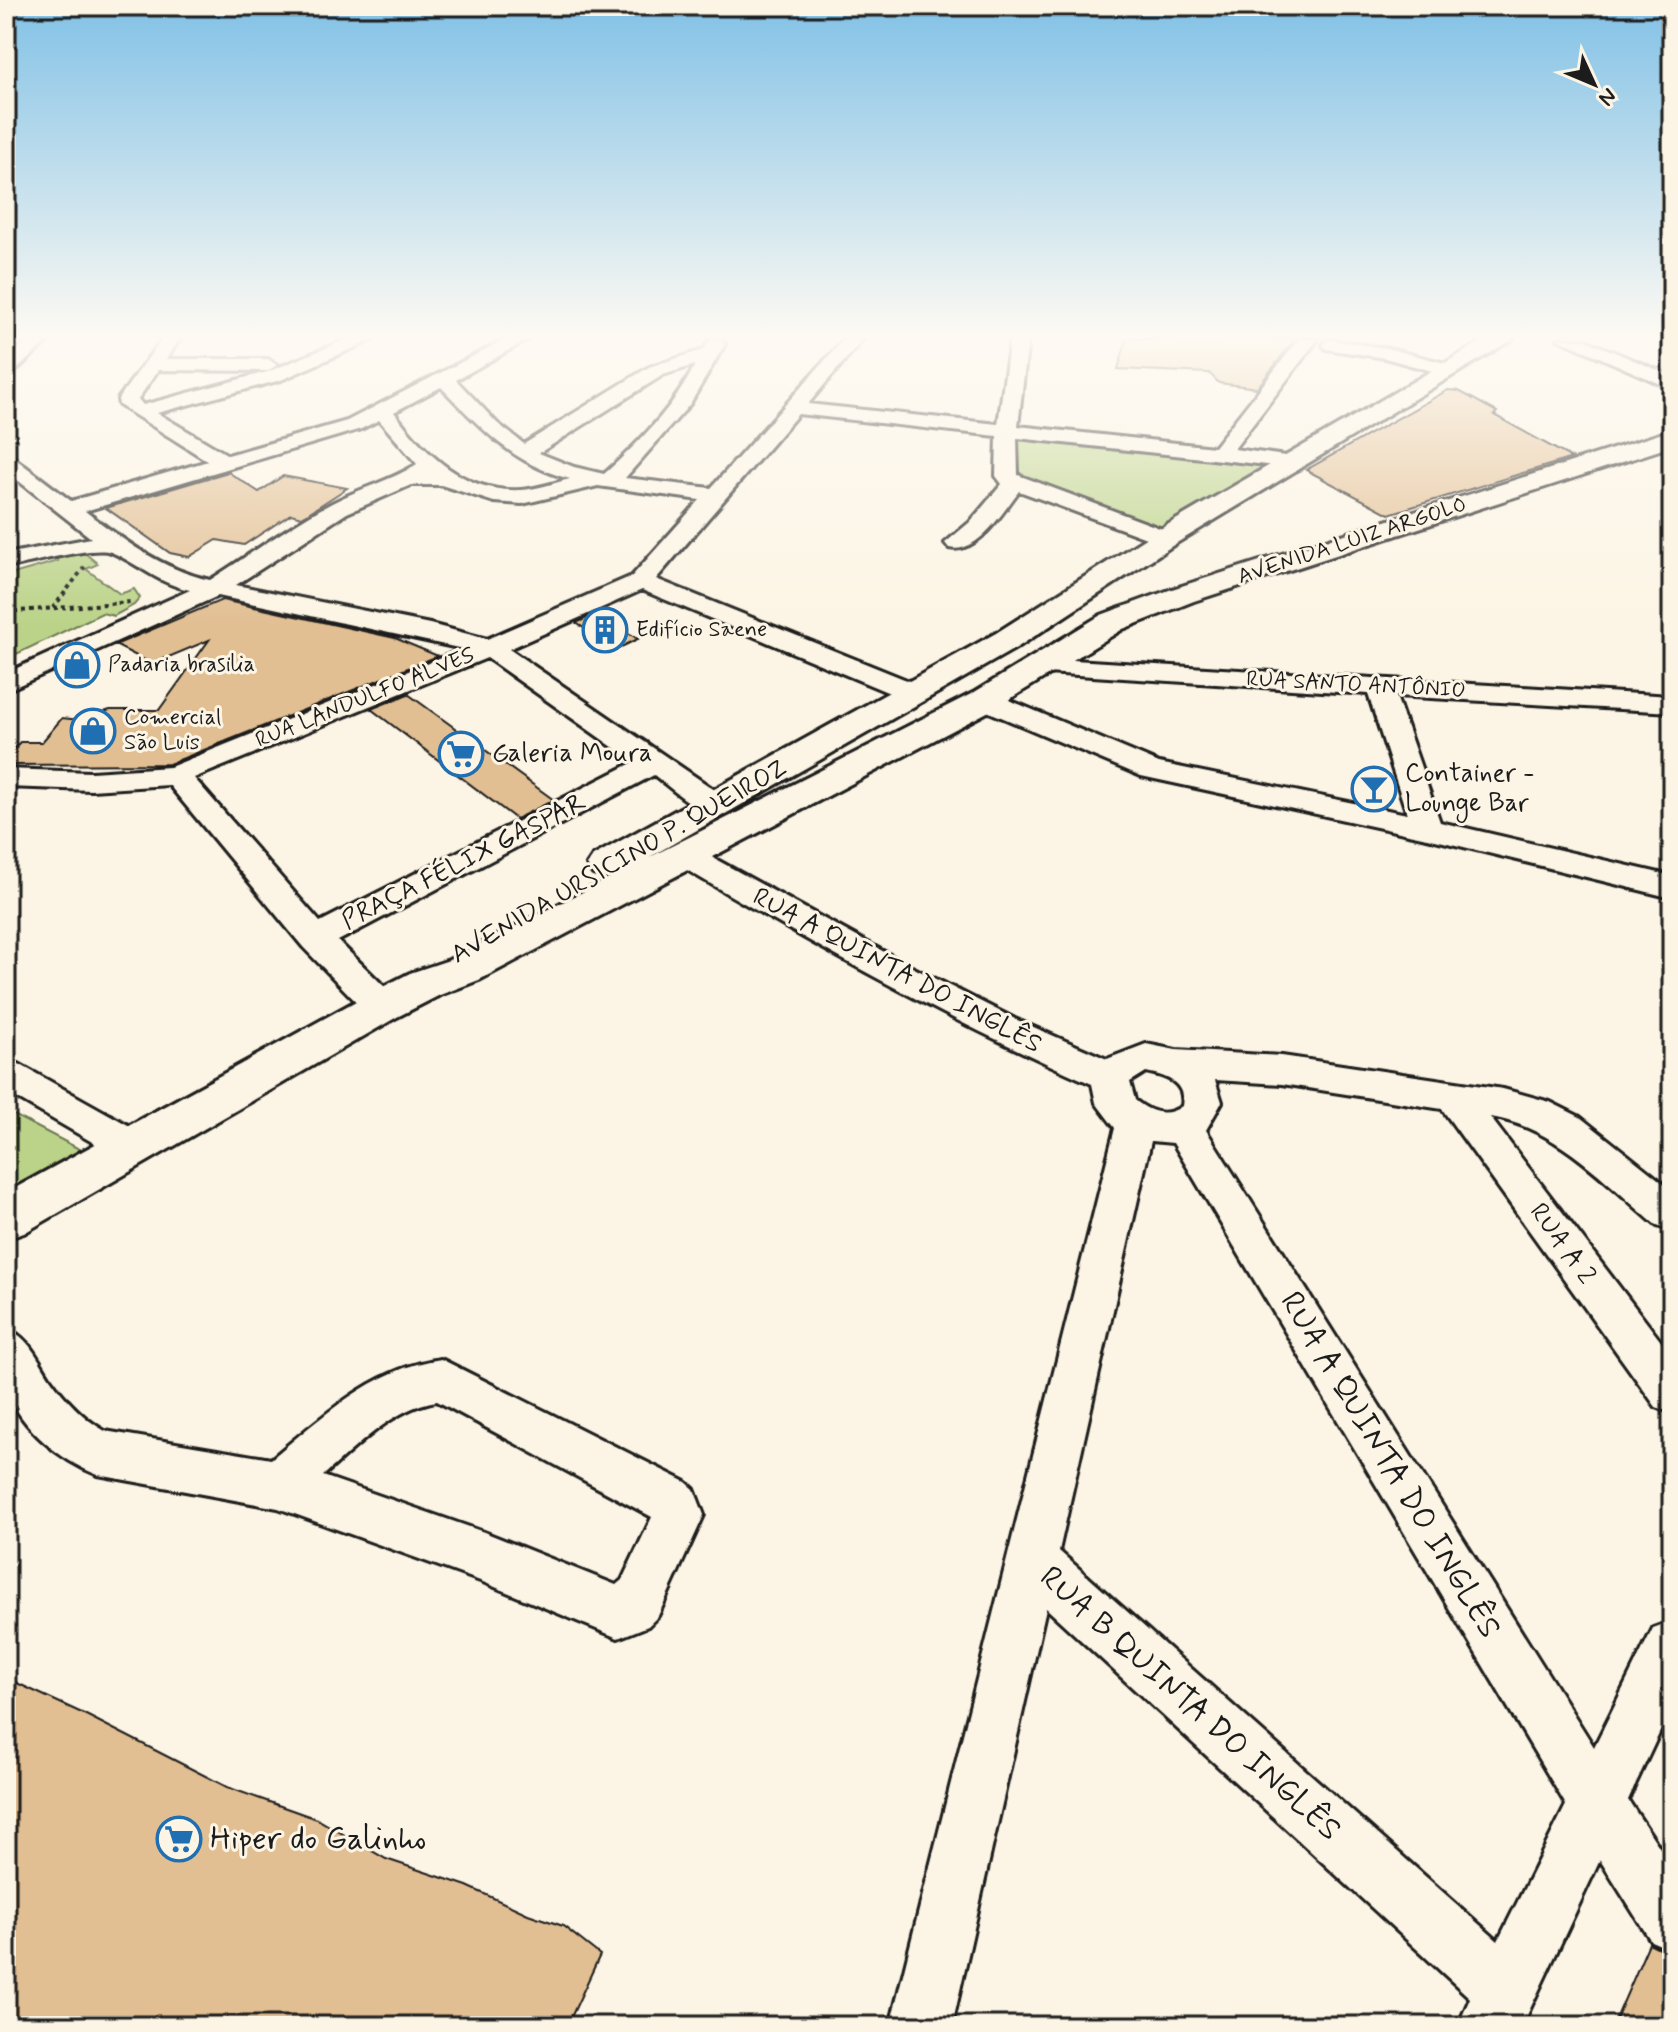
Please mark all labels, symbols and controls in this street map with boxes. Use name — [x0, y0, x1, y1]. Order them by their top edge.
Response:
north arrow — [1554, 44, 1634, 124]
text: N — [1592, 82, 1622, 112]
street label: AVENIDA LUIZ ARGOLO — [1234, 491, 1470, 591]
building icon: Edifício Saene — [581, 606, 629, 654]
place label: Edifício Saene — [636, 616, 767, 644]
shop icon: Padaria brasilia — [53, 641, 101, 689]
street label: RUA LANDULFO ALVES — [251, 641, 479, 755]
place label: Padaria brasilia — [108, 651, 255, 679]
street label: RUA SANTO ANTÔNIO — [1246, 665, 1466, 705]
place label: Comercial São Luis — [124, 704, 221, 757]
shop icon: Comercial São Luis — [69, 707, 117, 755]
supermarket icon: Galeria Moura — [437, 730, 485, 778]
place label: Galeria Moura — [492, 737, 652, 771]
street label: AVENIDA URSICINO P. QUEIROZ — [445, 752, 793, 972]
place label: Container - Lounge Bar — [1405, 757, 1535, 823]
bar icon: Container - Lounge Bar — [1350, 765, 1398, 813]
street label: PRAÇA FÉLIX GASPAR — [335, 784, 592, 938]
street label: RUA A QUINTA DO INGLÊS — [747, 879, 1048, 1062]
street label: RUA A 2 — [1521, 1197, 1603, 1291]
street label: RUA A QUINTA DO INGLÊS — [1270, 1284, 1510, 1646]
street label: RUA B QUINTA DO INGLÊS — [1030, 1557, 1350, 1851]
supermarket icon: Hiper do Galinho — [155, 1815, 203, 1863]
place label: Hiper do Galinho — [210, 1818, 426, 1860]

